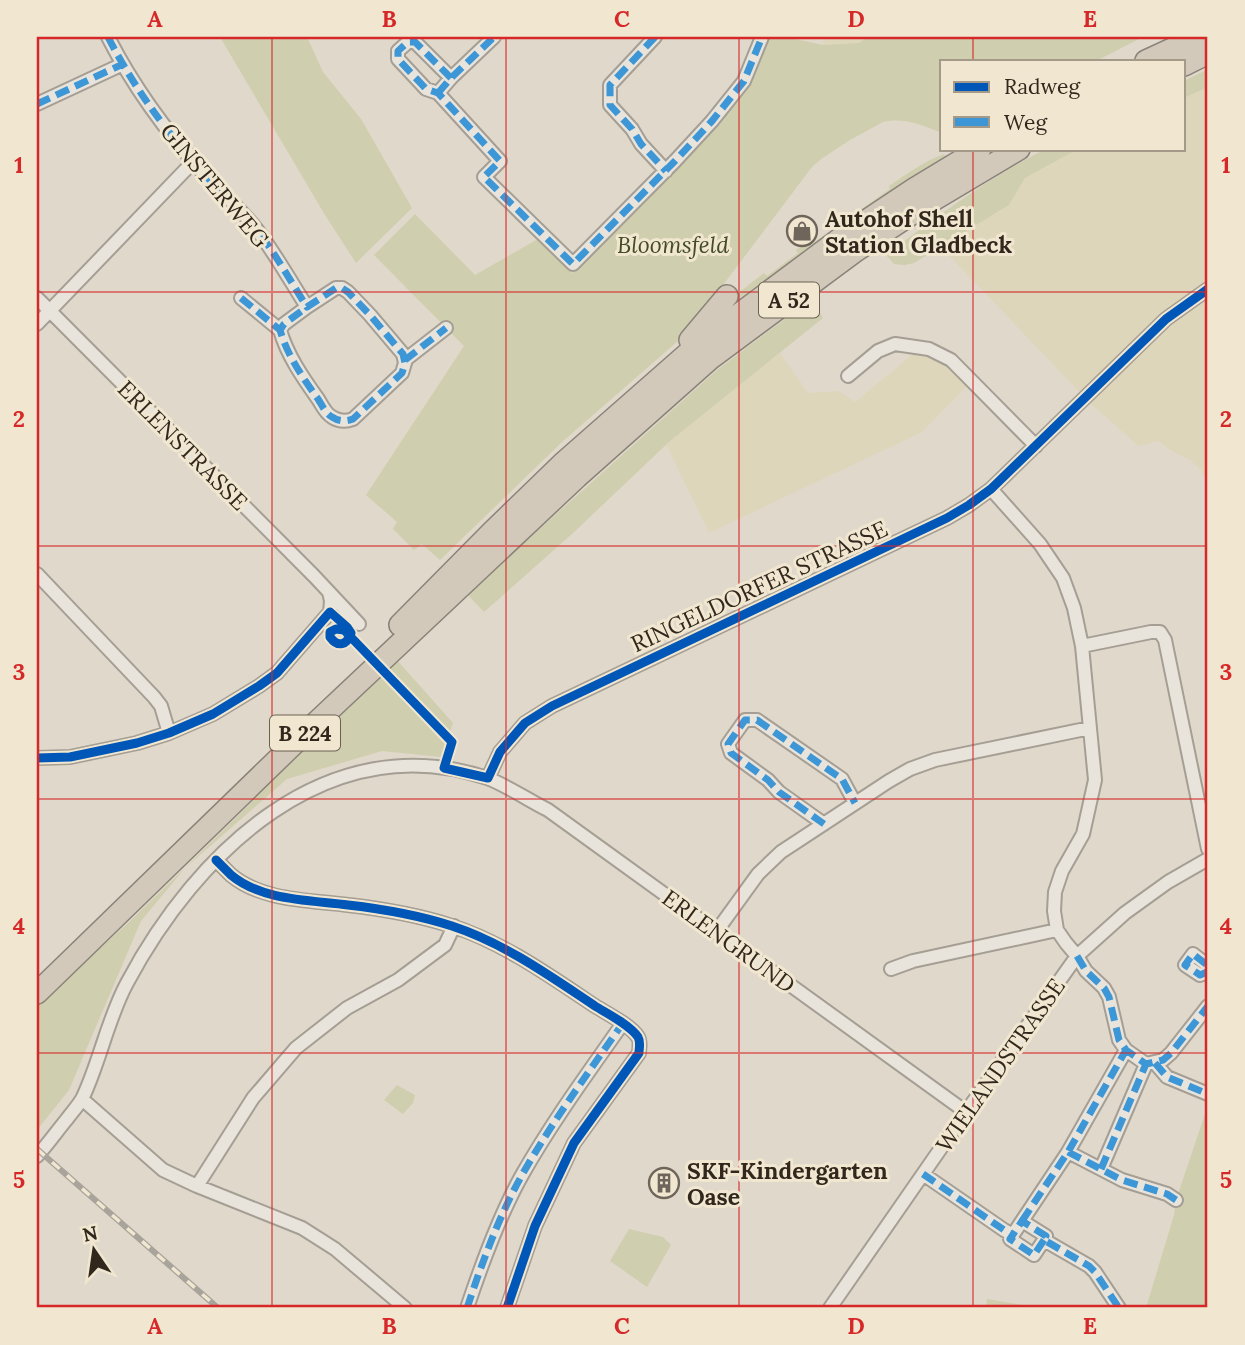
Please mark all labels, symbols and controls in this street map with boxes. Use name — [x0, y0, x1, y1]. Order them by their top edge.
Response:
text: A — [147, 4, 163, 33]
text: B — [381, 4, 397, 33]
text: C — [614, 4, 630, 33]
text: D — [847, 4, 865, 33]
text: E — [1083, 4, 1097, 33]
legend — [940, 60, 1186, 150]
text: Radweg — [1004, 73, 1080, 100]
text: Weg — [1004, 109, 1047, 136]
street label: GINSTERWEG — [154, 117, 276, 254]
text: 1 — [14, 150, 24, 179]
text: 1 — [1221, 150, 1231, 179]
place label: Autohof Shell Station Gladbeck — [825, 204, 1012, 259]
shop icon: Autohof Shell Station Gladbeck — [785, 214, 819, 248]
park label: Bloomsfeld — [617, 230, 729, 259]
road number: A 52 — [759, 282, 819, 318]
street label: ERLENSTRASSE — [112, 374, 254, 516]
text: 2 — [13, 404, 25, 433]
text: 2 — [1220, 404, 1232, 433]
street label: RINGELDORFER STRASSE — [626, 514, 892, 658]
text: 3 — [13, 657, 25, 686]
text: 3 — [1220, 657, 1232, 686]
road number: B 224 — [270, 716, 340, 750]
street label: ERLENGRUND — [657, 883, 801, 999]
text: 4 — [13, 911, 25, 940]
text: 4 — [1220, 911, 1232, 940]
street label: WIELANDSTRASSE — [929, 972, 1071, 1158]
place label: SKF-Kindergarten Oase — [687, 1156, 888, 1211]
text: 5 — [13, 1165, 25, 1194]
text: 5 — [1220, 1165, 1232, 1194]
building icon: SKF-Kindergarten Oase — [647, 1166, 681, 1200]
north arrow — [60, 1216, 130, 1286]
text: N — [80, 1220, 100, 1247]
text: A — [147, 1311, 163, 1340]
text: B — [381, 1311, 397, 1340]
text: C — [614, 1311, 630, 1340]
text: D — [847, 1311, 865, 1340]
text: E — [1083, 1311, 1097, 1340]

